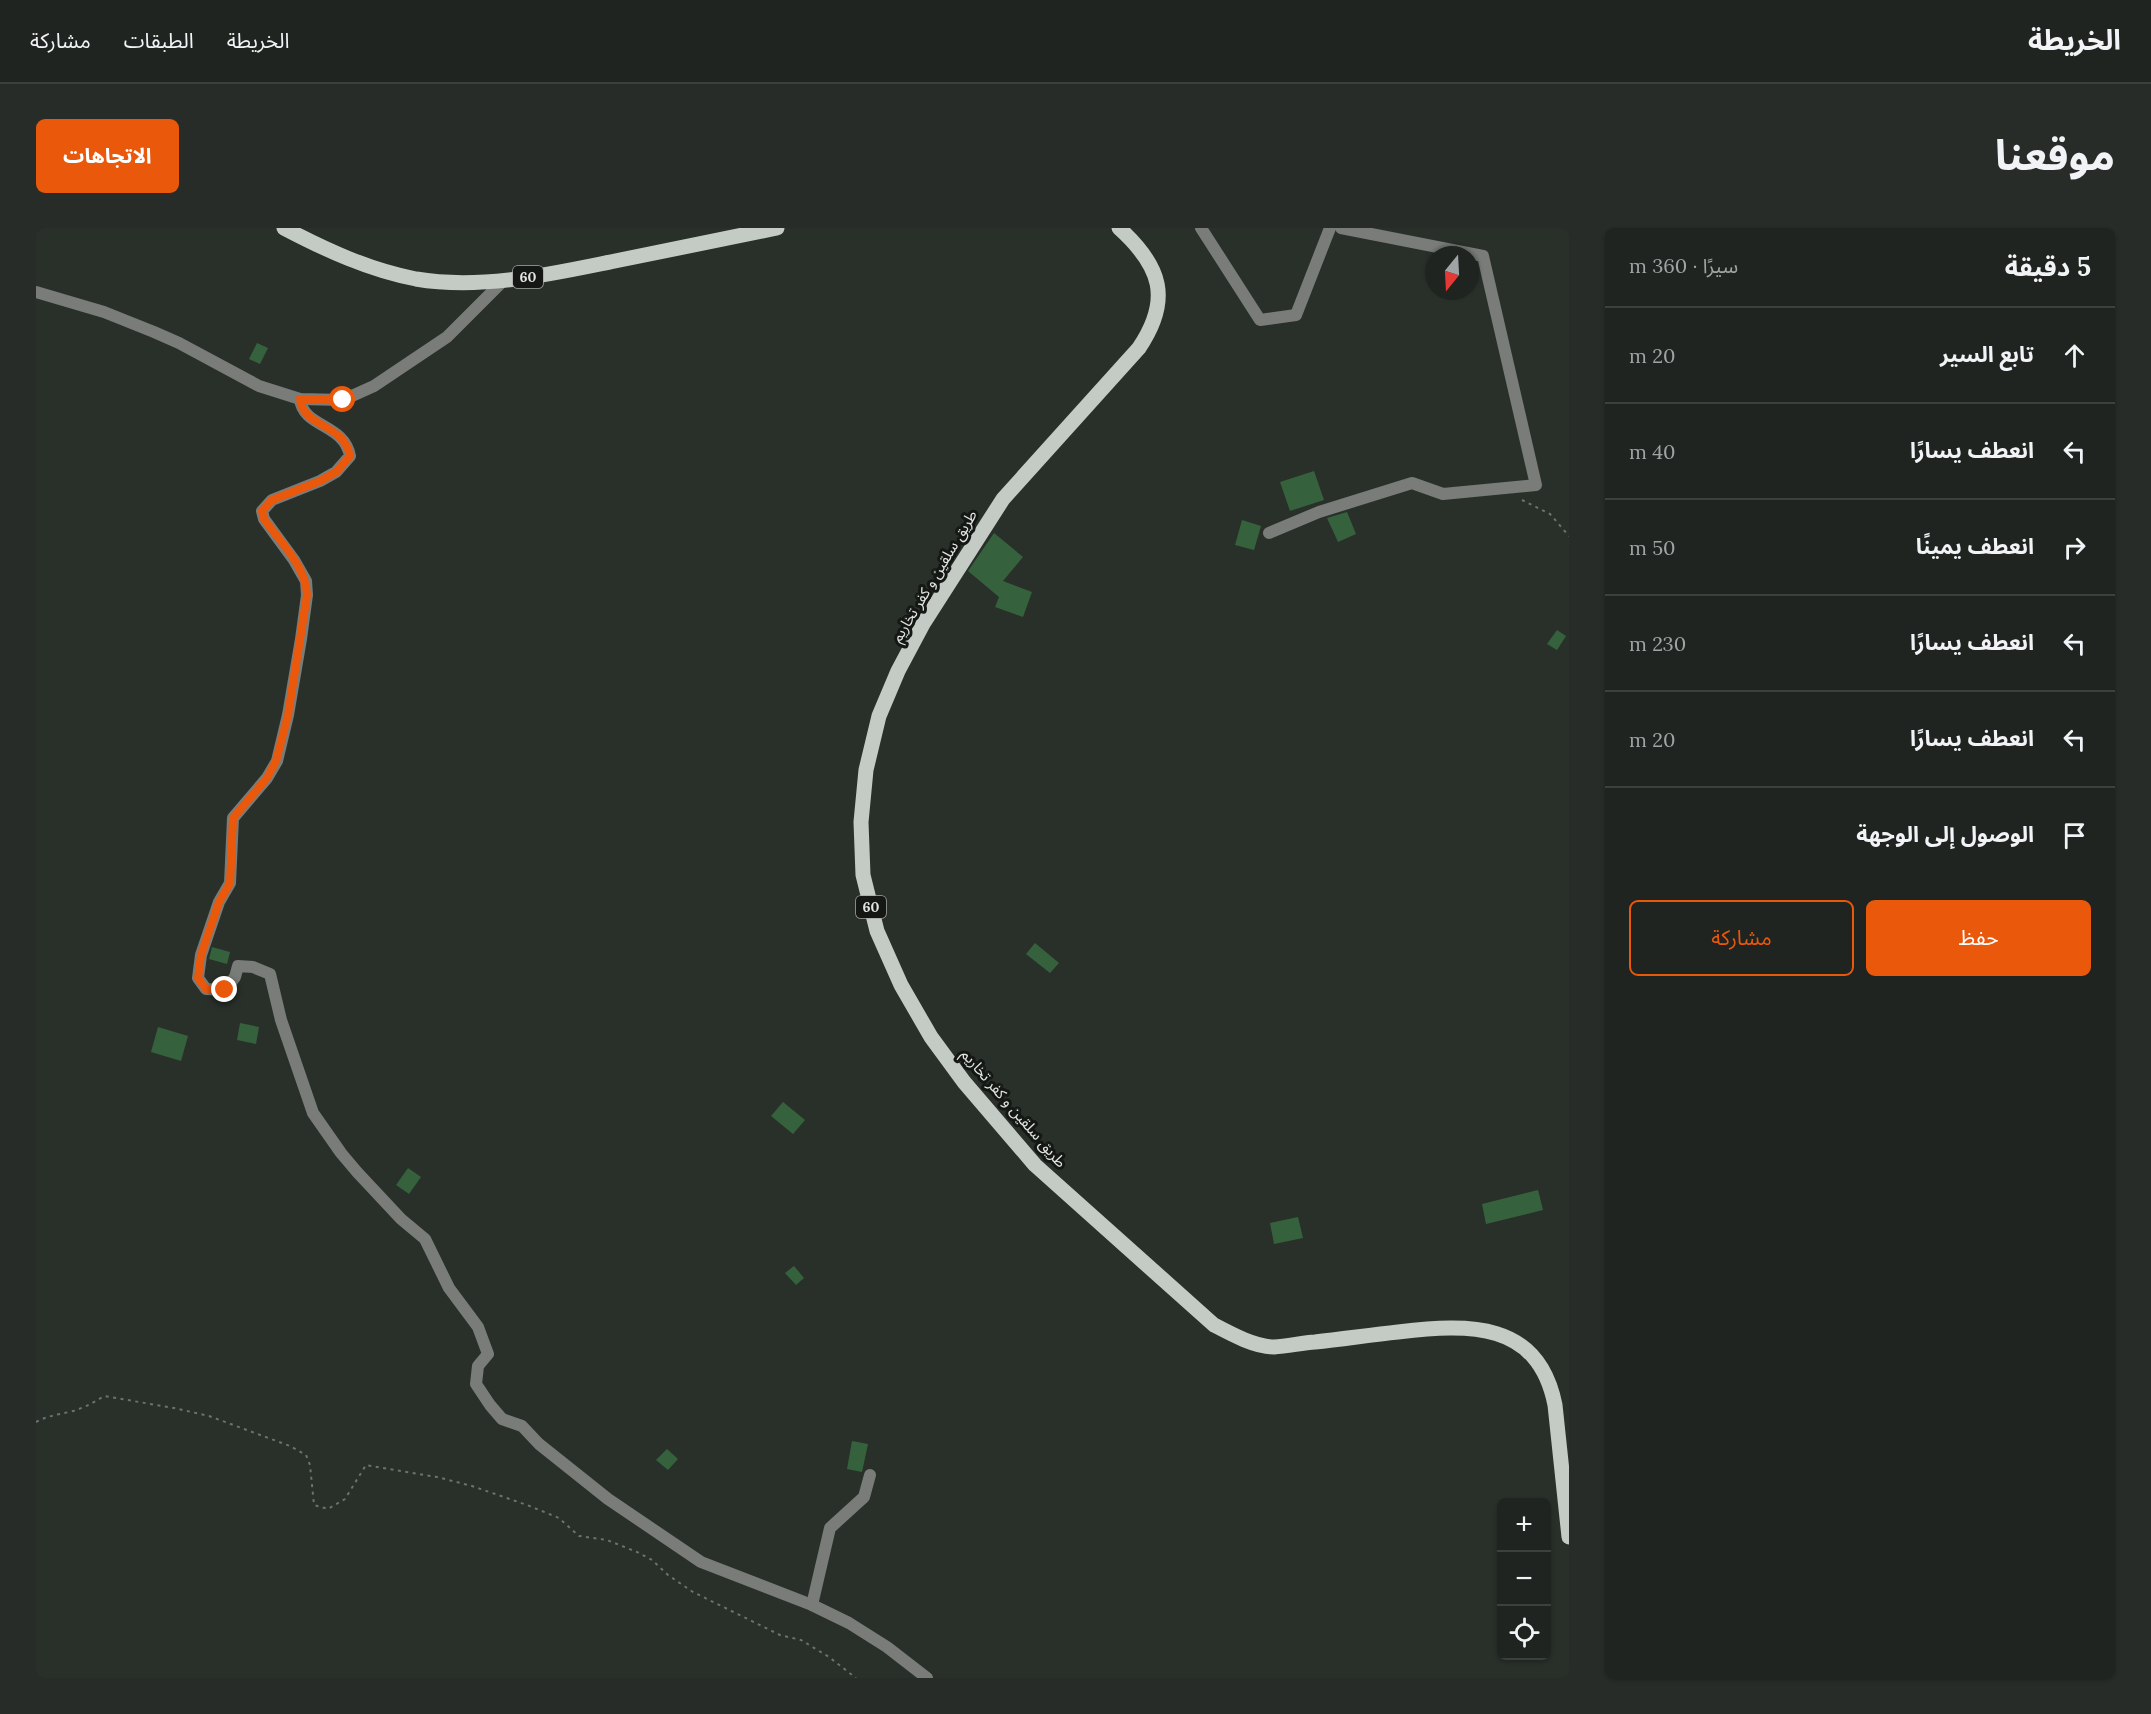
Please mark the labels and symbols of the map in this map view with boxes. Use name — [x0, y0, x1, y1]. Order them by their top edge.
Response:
north arrow — [1425, 246, 1479, 300]
road number: 60 — [513, 266, 543, 288]
route start — [329, 386, 355, 412]
street label: طريق سلقين و كفر تخاريم — [887, 506, 983, 647]
road number: 60 — [856, 896, 886, 918]
route end — [211, 976, 237, 1002]
street label: طريق سلقين و كفر تخاريم — [956, 1045, 1071, 1172]

